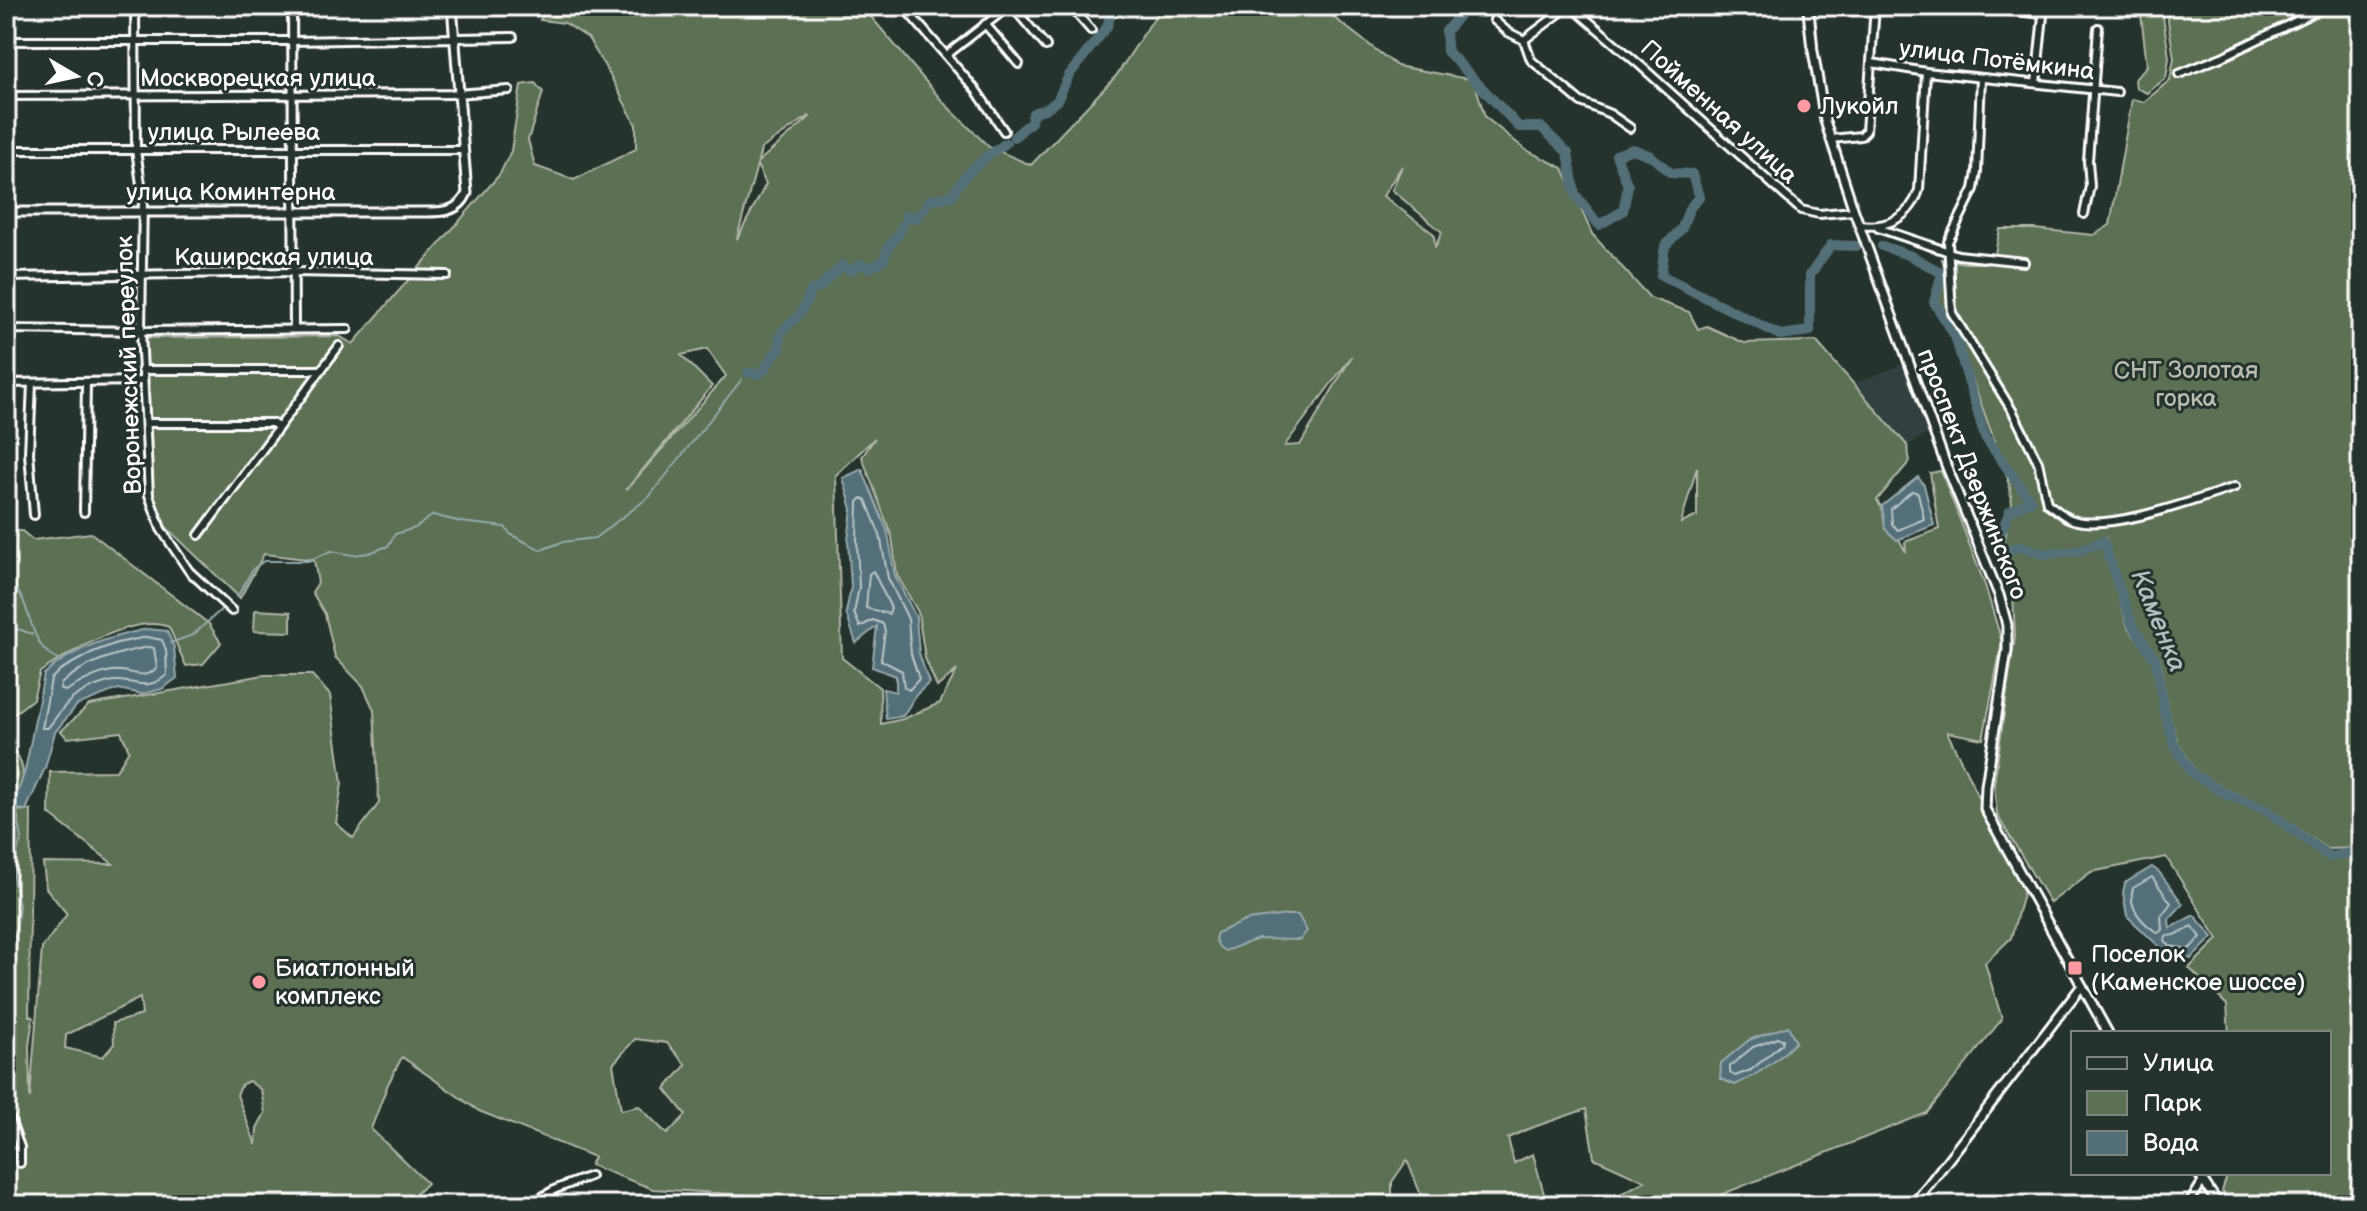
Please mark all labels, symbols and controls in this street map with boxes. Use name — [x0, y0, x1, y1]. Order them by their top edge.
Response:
street label: Пойменная улица — [1635, 34, 1803, 190]
street label: улица Потёмкина — [1898, 34, 2096, 86]
north arrow — [36, 36, 116, 116]
street label: Москворецкая улица — [140, 64, 376, 93]
text: С — [80, 69, 109, 89]
place label: Лукойл — [1819, 92, 1899, 121]
marker: Лукойл — [1795, 97, 1813, 115]
street label: улица Рылеева — [148, 118, 320, 147]
street label: улица Коминтерна — [126, 178, 336, 207]
street label: Воронежский переулок — [110, 235, 148, 495]
street label: Каширская улица — [174, 243, 374, 272]
street label: проспект Дзержинского — [1911, 345, 2033, 603]
park label: СНТ Золотая горка — [2114, 356, 2258, 413]
water label: Каменка — [2123, 565, 2193, 677]
place label: Поселок (Каменское шоссе) — [2091, 940, 2305, 997]
place label: Биатлонный комплекс — [275, 954, 415, 1011]
marker: Поселок (Каменское шоссе) — [2066, 959, 2084, 977]
marker: Биатлонный комплекс — [250, 973, 268, 991]
legend — [2071, 1031, 2331, 1175]
text: Улица — [2143, 1049, 2214, 1078]
text: Парк — [2143, 1089, 2202, 1118]
text: Вода — [2143, 1129, 2199, 1158]

